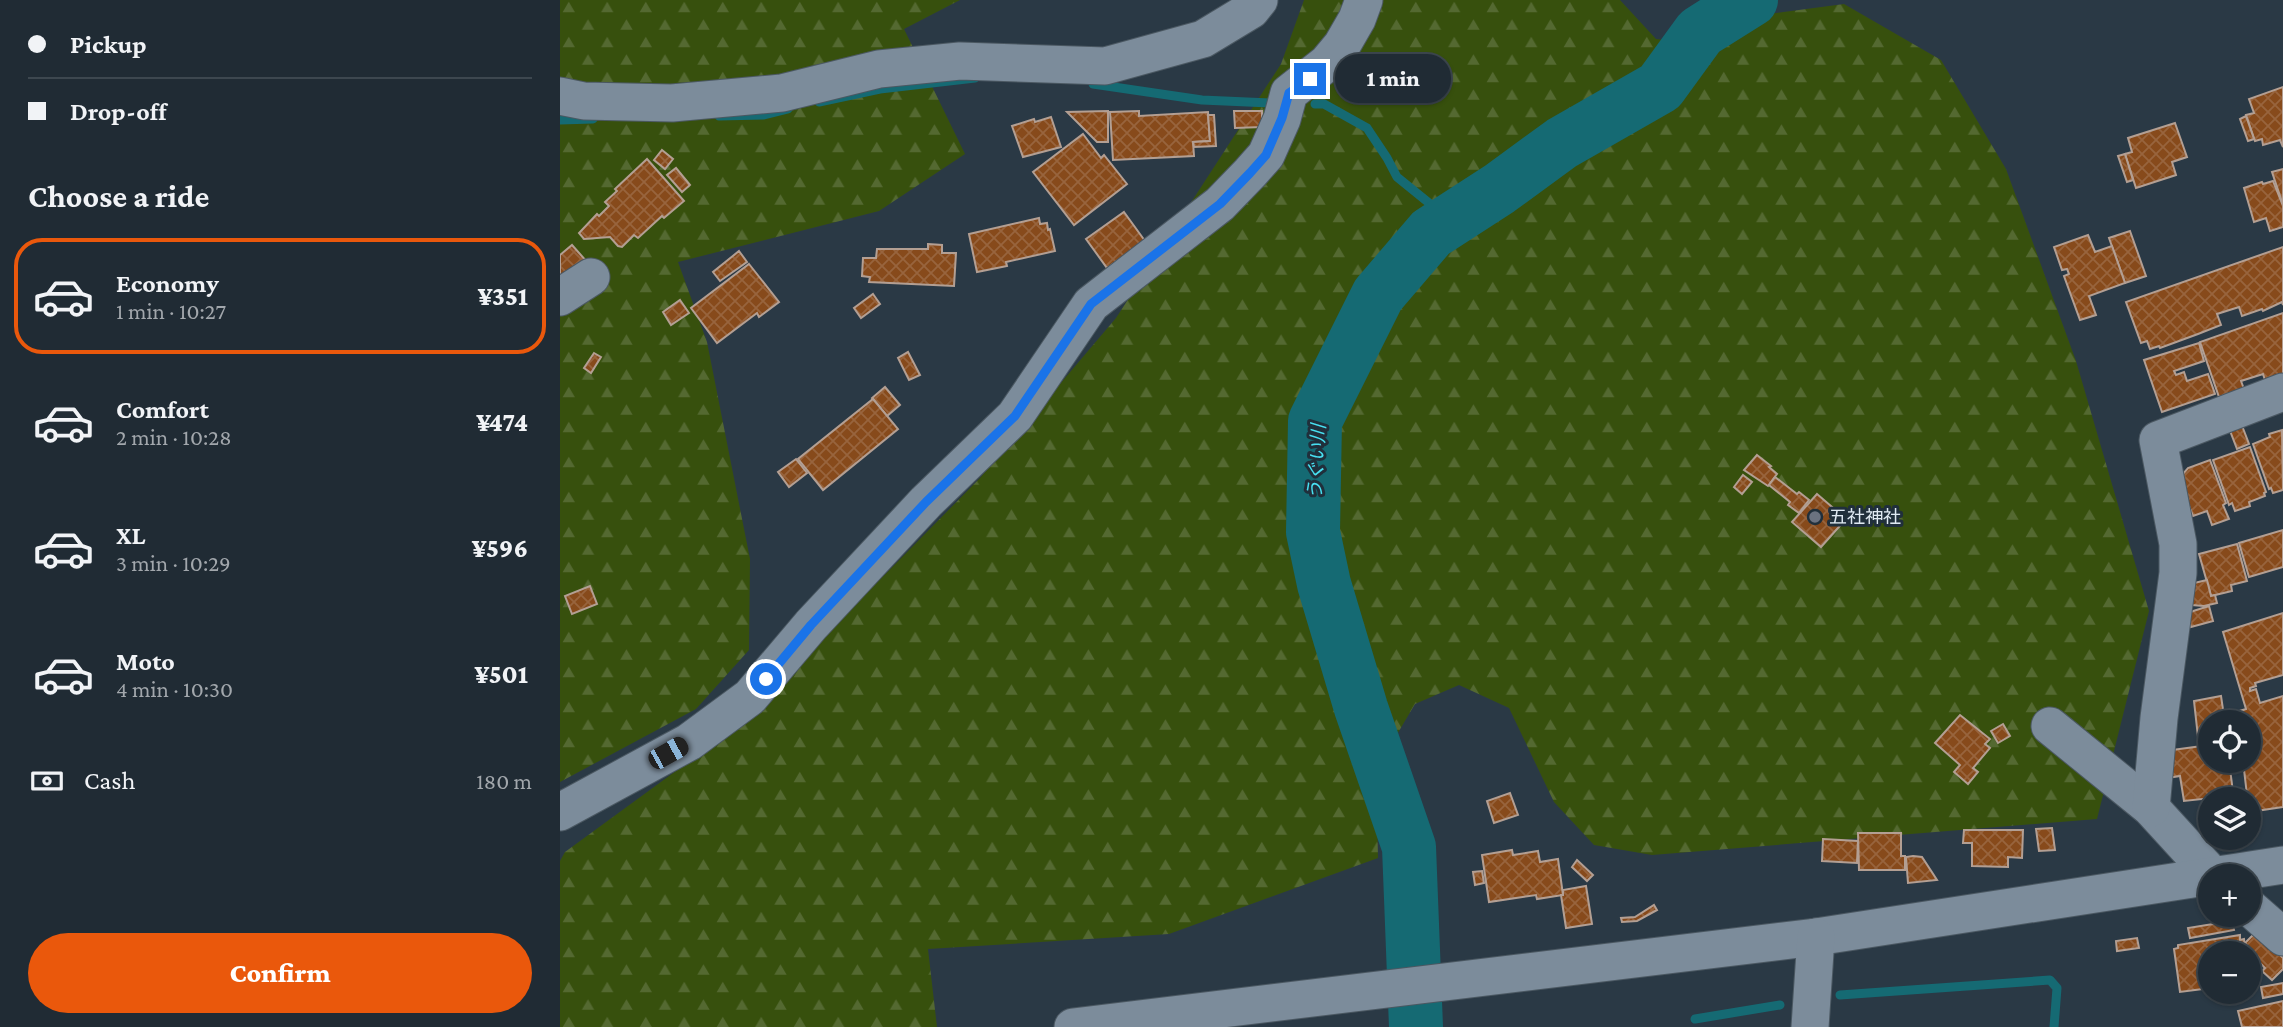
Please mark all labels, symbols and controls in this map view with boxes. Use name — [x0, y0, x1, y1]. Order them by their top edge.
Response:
text: Pickup — [70, 30, 147, 59]
callout: 1 min — [1334, 55, 1450, 104]
route end — [1294, 63, 1326, 95]
text: 1 min — [1366, 65, 1420, 91]
text: Drop-off — [70, 97, 167, 126]
text: Choose a ride — [28, 178, 209, 214]
icon: car — [32, 265, 95, 328]
text: Economy — [116, 269, 219, 298]
text: ¥351 — [478, 282, 528, 311]
text: 1 min · 10:27 — [116, 298, 226, 324]
icon: car — [32, 391, 95, 454]
text: Comfort — [116, 395, 209, 424]
text: ¥474 — [476, 408, 528, 437]
water label: うぐい川 — [1304, 422, 1329, 501]
text: 2 min · 10:28 — [116, 424, 232, 450]
place label: 五社神社 — [1829, 507, 1901, 527]
marker: 五社神社 — [1807, 509, 1823, 525]
icon: car — [32, 517, 95, 580]
text: XL — [116, 521, 145, 550]
text: ¥596 — [472, 534, 528, 563]
text: 3 min · 10:29 — [116, 550, 231, 576]
icon: car — [32, 643, 95, 706]
text: Moto — [116, 647, 175, 676]
text: ¥501 — [474, 660, 528, 689]
route start — [750, 663, 782, 695]
text: 4 min · 10:30 — [116, 676, 233, 702]
map controls — [2198, 710, 2261, 1004]
button: locate — [2198, 710, 2261, 773]
car — [645, 734, 692, 772]
icon: cash — [28, 762, 66, 800]
text: Cash — [84, 766, 135, 795]
text: 180 m — [476, 768, 532, 794]
button: layers — [2198, 787, 2261, 850]
button: + — [2198, 864, 2261, 927]
button: Confirm — [28, 933, 532, 1013]
button: − — [2198, 941, 2261, 1004]

